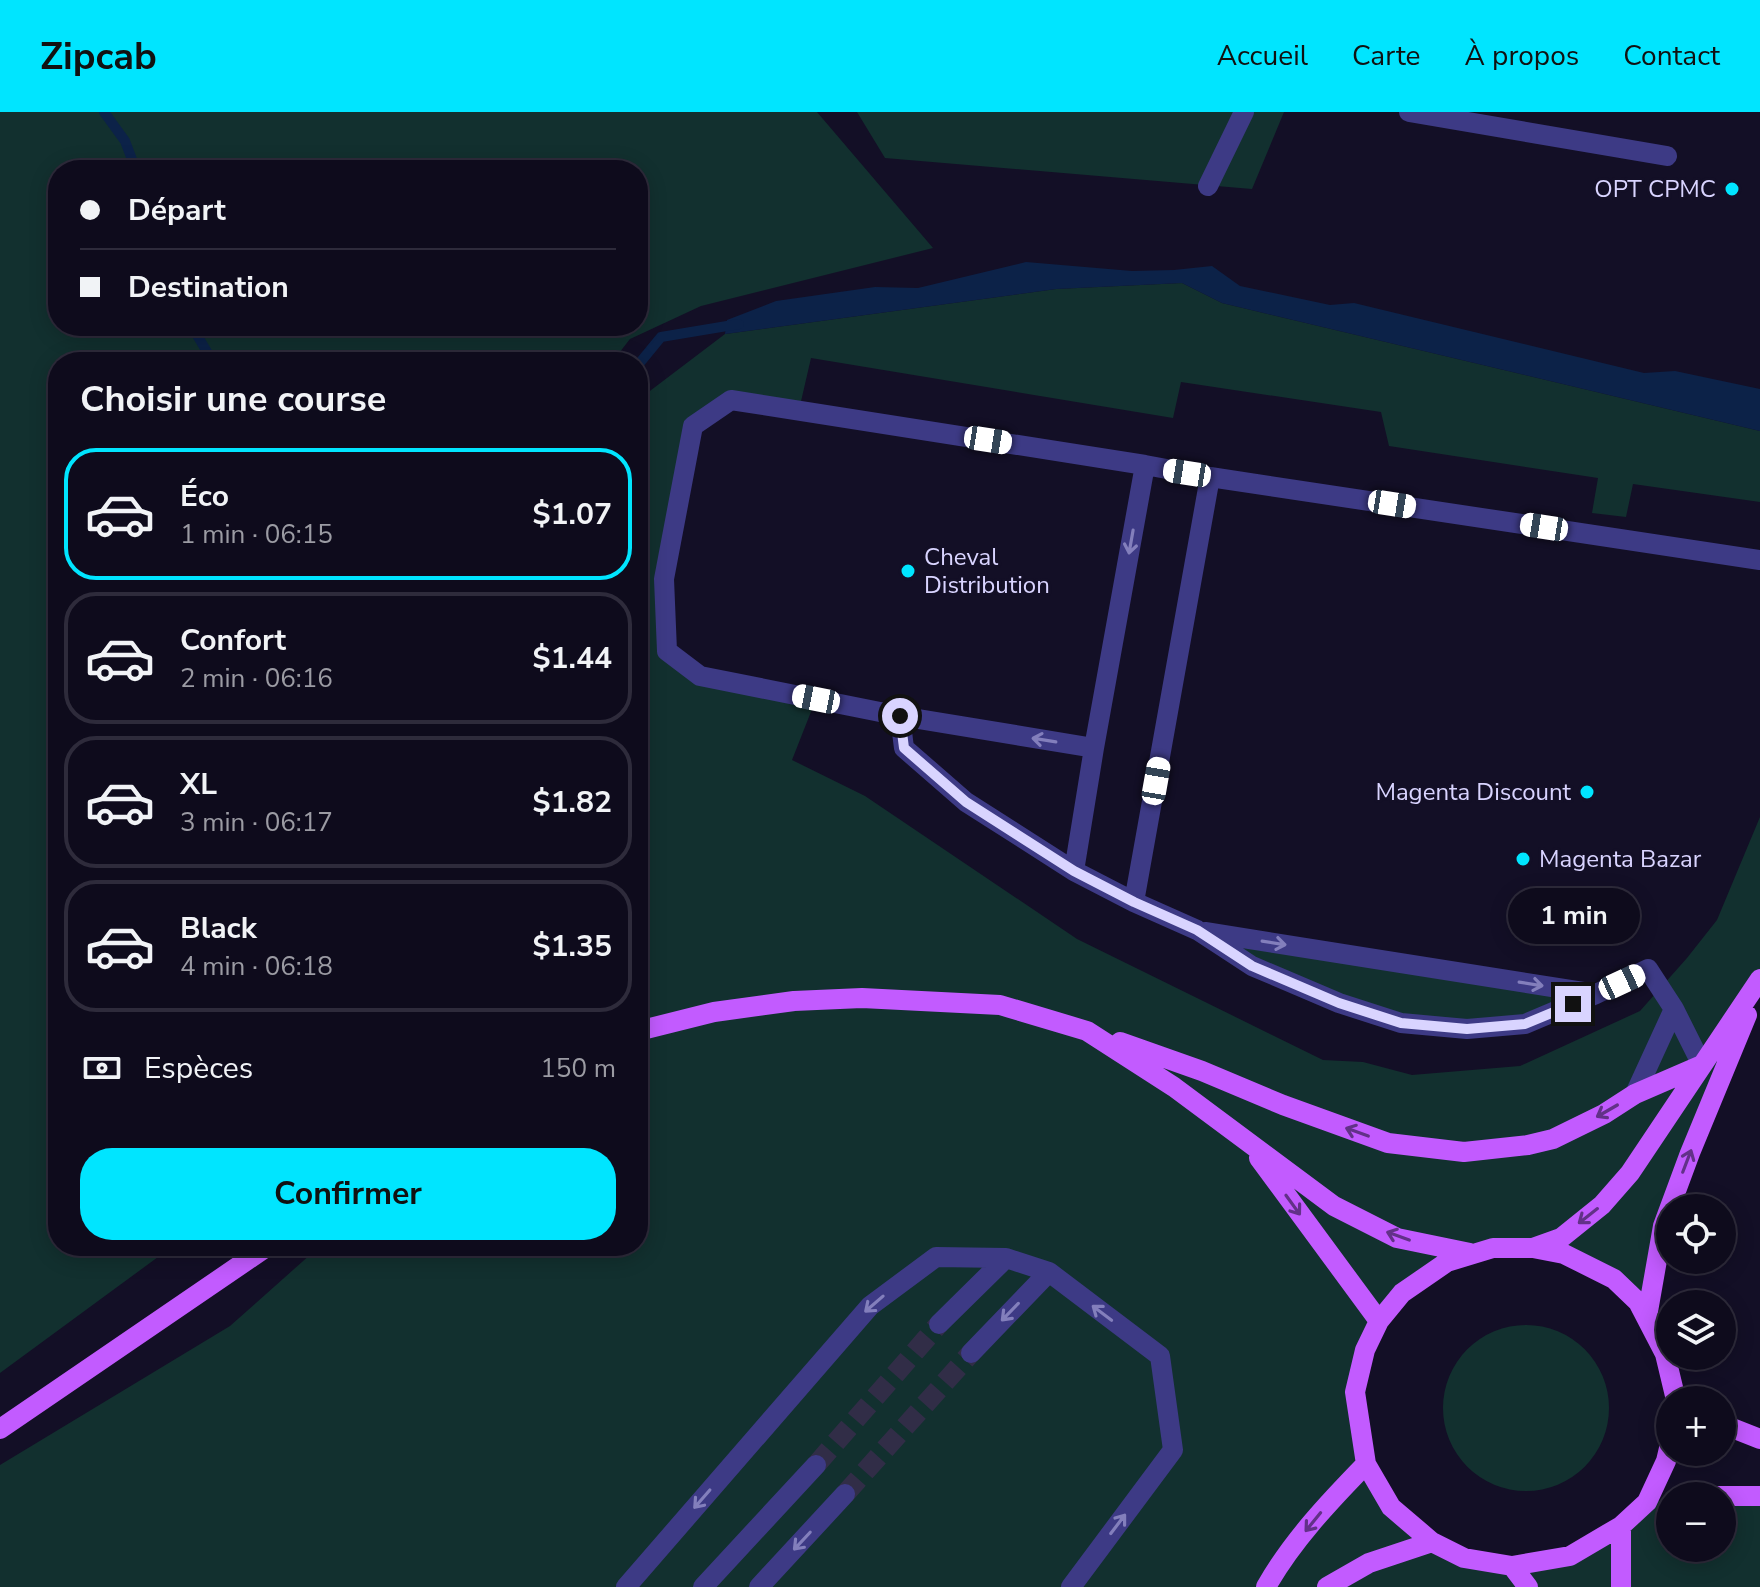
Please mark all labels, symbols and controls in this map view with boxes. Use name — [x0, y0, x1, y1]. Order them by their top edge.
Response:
text: Zipcab — [40, 31, 157, 82]
text: Accueil — [1217, 37, 1308, 75]
text: Carte — [1352, 37, 1421, 75]
text: À propos — [1465, 37, 1579, 75]
text: Contact — [1623, 37, 1720, 75]
place label: OPT CPMC — [1594, 173, 1716, 205]
marker: OPT CPMC — [1723, 180, 1741, 198]
text: Départ — [128, 190, 226, 231]
text: Destination — [128, 267, 289, 308]
text: Choisir une course — [80, 375, 386, 424]
car — [962, 424, 1014, 456]
car — [1161, 457, 1213, 489]
text: Éco — [180, 476, 229, 517]
icon: car — [84, 478, 156, 550]
car — [1366, 488, 1418, 520]
text: $1.07 — [533, 494, 612, 535]
car — [1518, 511, 1570, 543]
text: 1 min · 06:15 — [180, 517, 333, 552]
one-way arrow — [1123, 529, 1138, 554]
place label: Cheval Distribution — [924, 541, 1050, 601]
marker: Cheval Distribution — [899, 562, 917, 580]
text: Confort — [180, 620, 286, 661]
icon: car — [84, 622, 156, 694]
text: $1.44 — [533, 638, 612, 679]
text: 2 min · 06:16 — [180, 661, 333, 696]
car — [790, 683, 842, 715]
route start — [882, 698, 918, 734]
one-way arrow — [1032, 732, 1057, 747]
car — [1140, 755, 1172, 807]
text: XL — [180, 764, 217, 805]
icon: car — [84, 766, 156, 838]
place label: Magenta Discount — [1375, 776, 1572, 808]
text: $1.82 — [533, 782, 612, 823]
marker: Magenta Discount — [1578, 783, 1596, 801]
text: 3 min · 06:17 — [180, 805, 333, 840]
place label: Magenta Bazar — [1539, 843, 1702, 875]
marker: Magenta Bazar — [1514, 850, 1532, 868]
callout: 1 min — [1507, 888, 1639, 944]
text: 1 min — [1540, 898, 1608, 933]
text: Black — [180, 908, 257, 949]
icon: car — [84, 910, 156, 982]
text: $1.35 — [533, 926, 612, 967]
one-way arrow — [1261, 936, 1286, 951]
text: 4 min · 06:18 — [180, 949, 333, 984]
car — [1595, 961, 1649, 1003]
one-way arrow — [1517, 977, 1543, 992]
route end — [1555, 986, 1591, 1022]
icon: cash — [80, 1046, 124, 1090]
text: Espèces — [144, 1048, 253, 1089]
text: 150 m — [540, 1051, 616, 1086]
one-way arrow — [1596, 1103, 1619, 1119]
one-way arrow — [1345, 1123, 1370, 1138]
button: Confirmer — [80, 1148, 616, 1240]
one-way arrow — [1681, 1149, 1695, 1173]
one-way arrow — [1285, 1194, 1302, 1215]
map controls — [1656, 1194, 1736, 1562]
button: locate — [1656, 1194, 1736, 1274]
one-way arrow — [1578, 1207, 1599, 1225]
one-way arrow — [1386, 1228, 1411, 1243]
button: layers — [1656, 1290, 1736, 1370]
one-way arrow — [864, 1295, 884, 1313]
one-way arrow — [1001, 1302, 1020, 1321]
one-way arrow — [1092, 1304, 1113, 1321]
button: + — [1656, 1386, 1736, 1466]
button: − — [1656, 1482, 1736, 1562]
one-way arrow — [693, 1488, 711, 1509]
one-way arrow — [1304, 1511, 1322, 1531]
one-way arrow — [1109, 1514, 1126, 1536]
one-way arrow — [794, 1530, 812, 1550]

